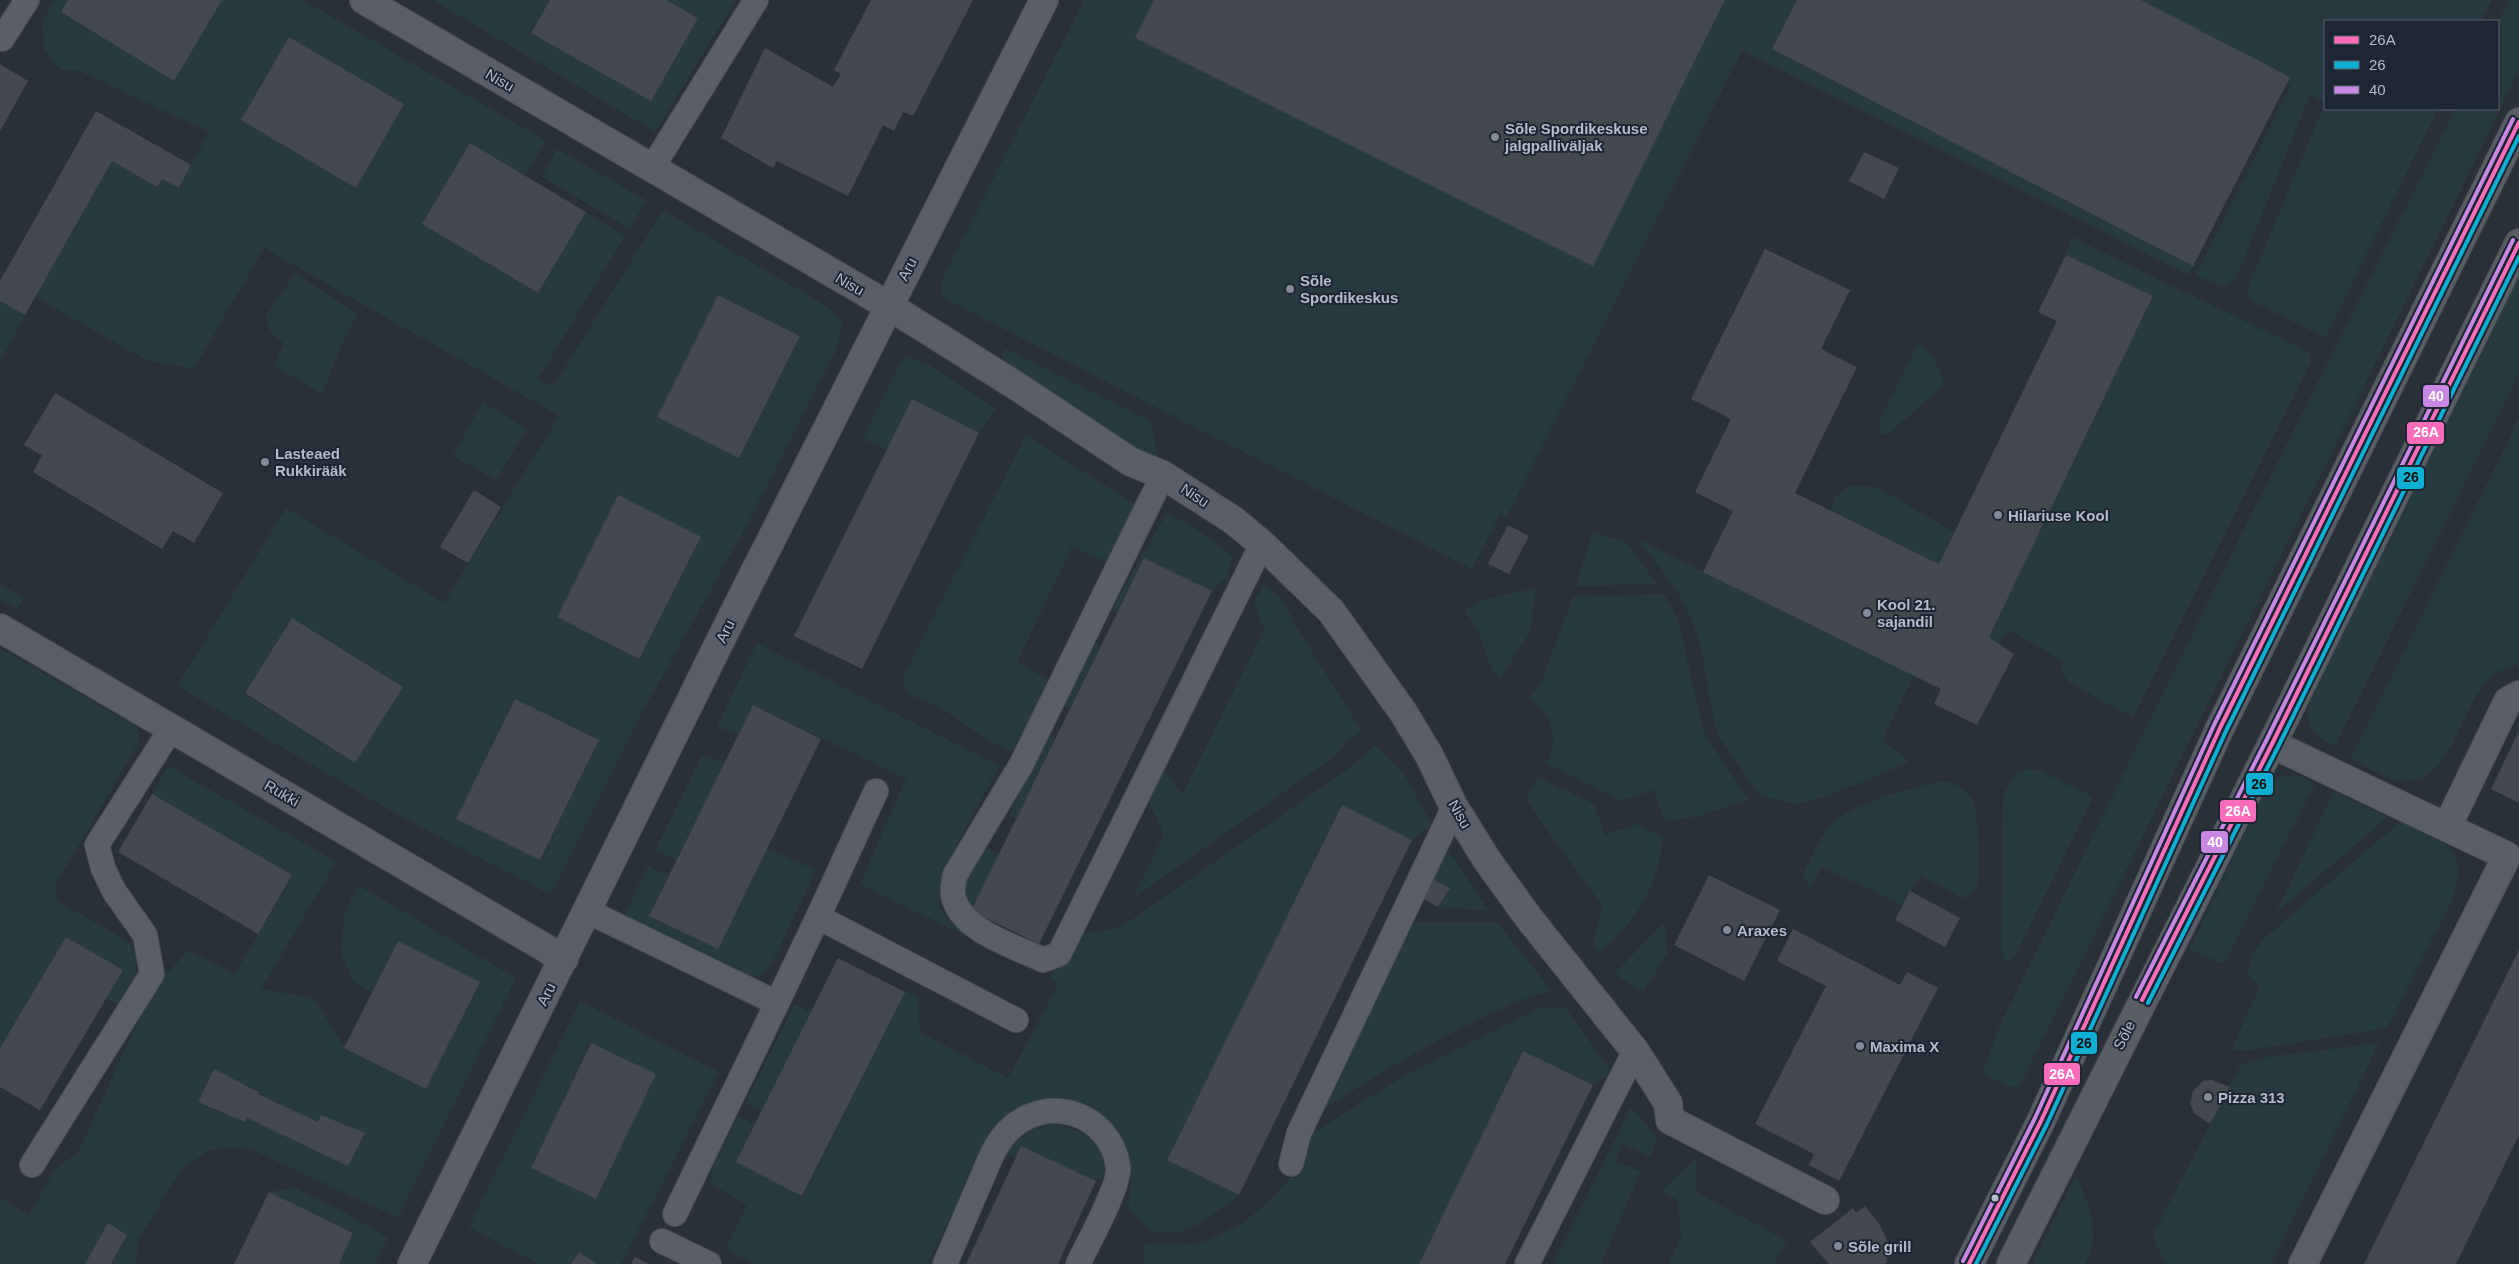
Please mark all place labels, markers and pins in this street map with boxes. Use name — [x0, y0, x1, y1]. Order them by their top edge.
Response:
place label: Sõle Spordikeskuse jalgpalliväljak — [1504, 120, 1648, 154]
marker: Sõle Spordikeskuse jalgpalliväljak — [1489, 131, 1501, 143]
place label: Sõle Spordikeskus — [1300, 272, 1398, 306]
marker: Sõle Spordikeskus — [1284, 283, 1296, 295]
place label: Lasteaed Rukkirääk — [275, 445, 347, 479]
marker: Lasteaed Rukkirääk — [259, 456, 271, 468]
place label: Hilariuse Kool — [2008, 507, 2109, 524]
marker: Hilariuse Kool — [1992, 509, 2004, 521]
place label: Kool 21. sajandil — [1877, 596, 1935, 630]
marker: Kool 21. sajandil — [1861, 607, 1873, 619]
place label: Araxes — [1737, 922, 1787, 939]
marker: Araxes — [1721, 924, 1733, 936]
place label: Maxima X — [1870, 1038, 1939, 1055]
marker: Maxima X — [1854, 1040, 1866, 1052]
place label: Pizza 313 — [2218, 1089, 2285, 1106]
marker: Pizza 313 — [2202, 1091, 2214, 1103]
unlabelled marker — [1990, 1193, 2000, 1203]
place label: Sõle grill — [1848, 1238, 1911, 1255]
marker: Sõle grill — [1832, 1240, 1844, 1252]

